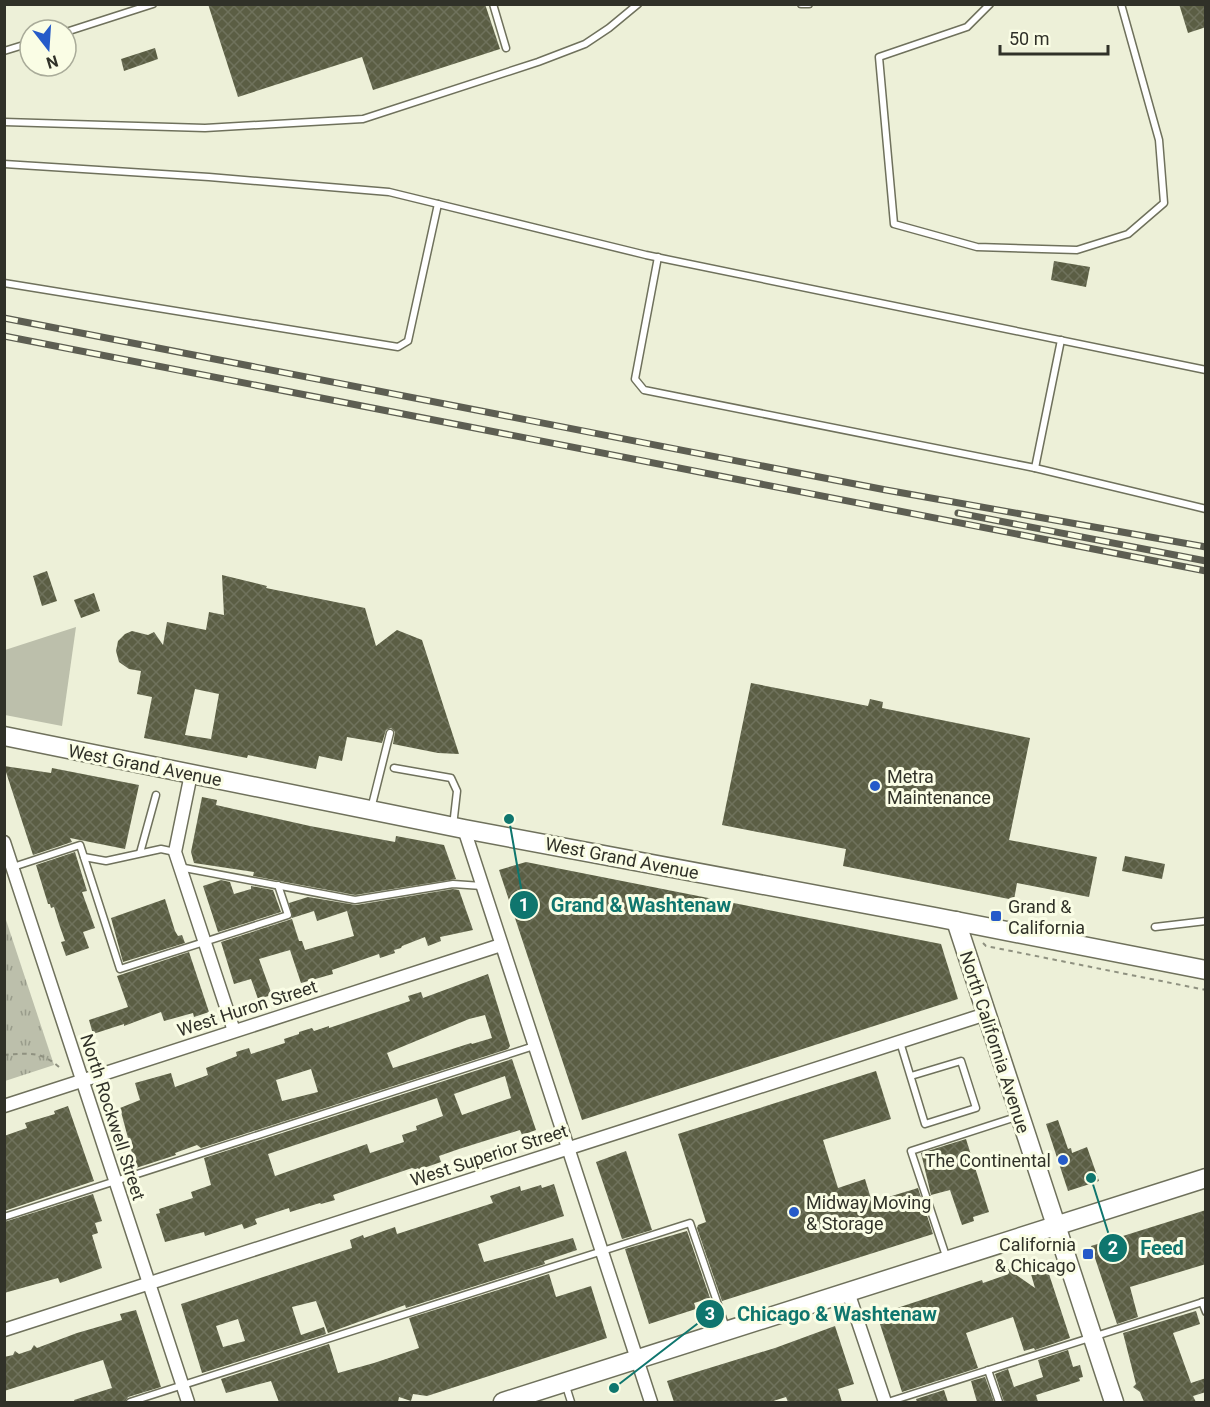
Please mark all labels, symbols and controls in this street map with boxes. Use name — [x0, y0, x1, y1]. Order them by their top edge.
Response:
north arrow — [18, 18, 78, 78]
scale bar — [1000, 18, 1108, 56]
text: 50 m — [1009, 28, 1049, 49]
text: N — [44, 51, 60, 73]
street label: West Grand Avenue — [66, 740, 224, 790]
place label: Metra Maintenance — [887, 766, 991, 808]
marker: Metra Maintenance — [868, 779, 882, 793]
street label: West Grand Avenue — [543, 833, 701, 883]
callout: Grand & Washtenaw — [509, 886, 744, 924]
text: Grand & Washtenaw — [551, 893, 732, 917]
text: 1 — [519, 894, 529, 915]
place label: Grand & California — [1008, 896, 1085, 938]
marker: Grand & California — [989, 909, 1003, 923]
street label: North California Avenue — [956, 948, 1034, 1136]
street label: West Huron Street — [174, 975, 320, 1041]
street label: North Rockwell Street — [76, 1031, 150, 1203]
street label: West Superior Street — [408, 1120, 570, 1190]
place label: The Continental — [925, 1150, 1051, 1171]
marker: The Continental — [1056, 1153, 1070, 1167]
place label: Midway Moving & Storage — [806, 1192, 931, 1234]
marker: Midway Moving & Storage — [787, 1205, 801, 1219]
callout: Feed — [1098, 1229, 1195, 1267]
place label: California & Chicago — [995, 1234, 1076, 1276]
text: Feed — [1140, 1236, 1184, 1260]
text: 2 — [1108, 1237, 1118, 1258]
marker: California & Chicago — [1081, 1247, 1095, 1261]
callout: Chicago & Washtenaw — [695, 1295, 949, 1333]
text: Chicago & Washtenaw — [737, 1302, 937, 1326]
text: 3 — [705, 1303, 715, 1324]

